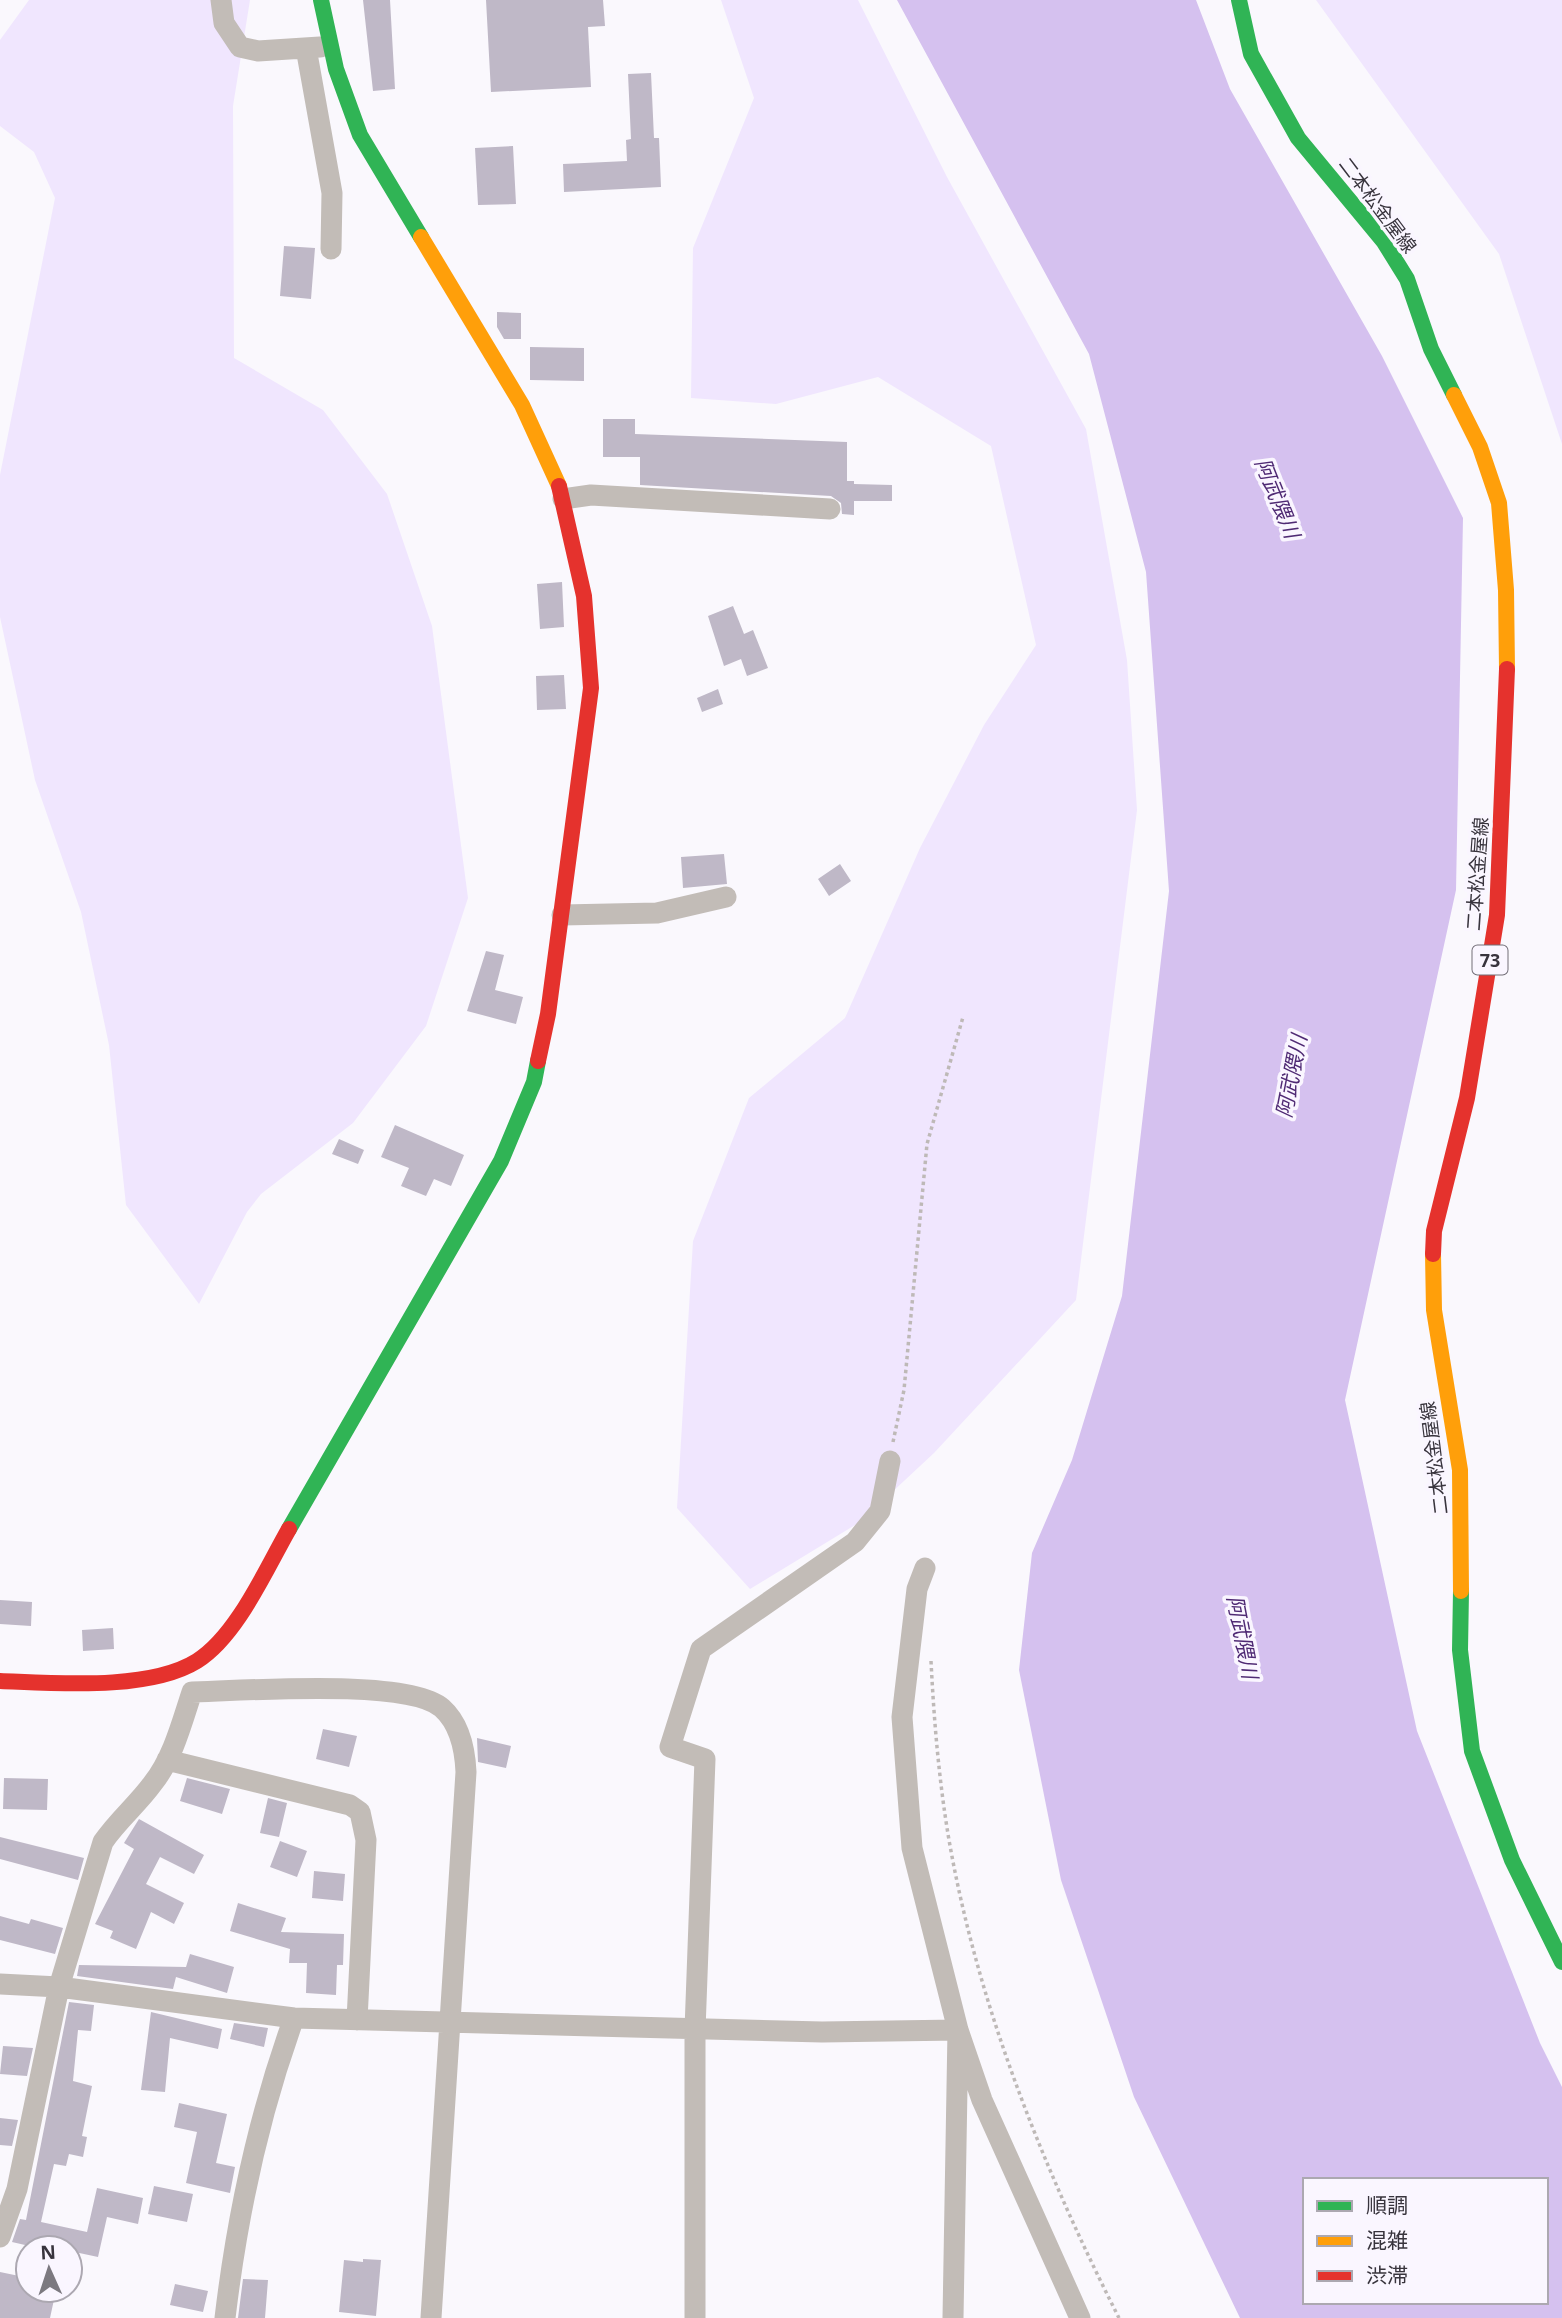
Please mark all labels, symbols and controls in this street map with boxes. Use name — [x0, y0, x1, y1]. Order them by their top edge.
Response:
street label: 二本松金屋線 — [1333, 152, 1423, 258]
water label: 阿武隈川 — [1249, 454, 1307, 544]
street label: 二本松金屋線 — [1460, 816, 1494, 932]
road number: 73 — [1472, 945, 1508, 974]
water label: 阿武隈川 — [1269, 1030, 1313, 1120]
street label: 二本松金屋線 — [1414, 1400, 1454, 1516]
water label: 阿武隈川 — [1221, 1593, 1265, 1683]
legend — [1303, 2178, 1548, 2304]
text: 順調 — [1366, 2191, 1408, 2219]
text: 混雑 — [1366, 2226, 1408, 2254]
north arrow — [14, 2234, 84, 2304]
text: N — [40, 2239, 57, 2265]
text: 渋滞 — [1366, 2261, 1408, 2289]

